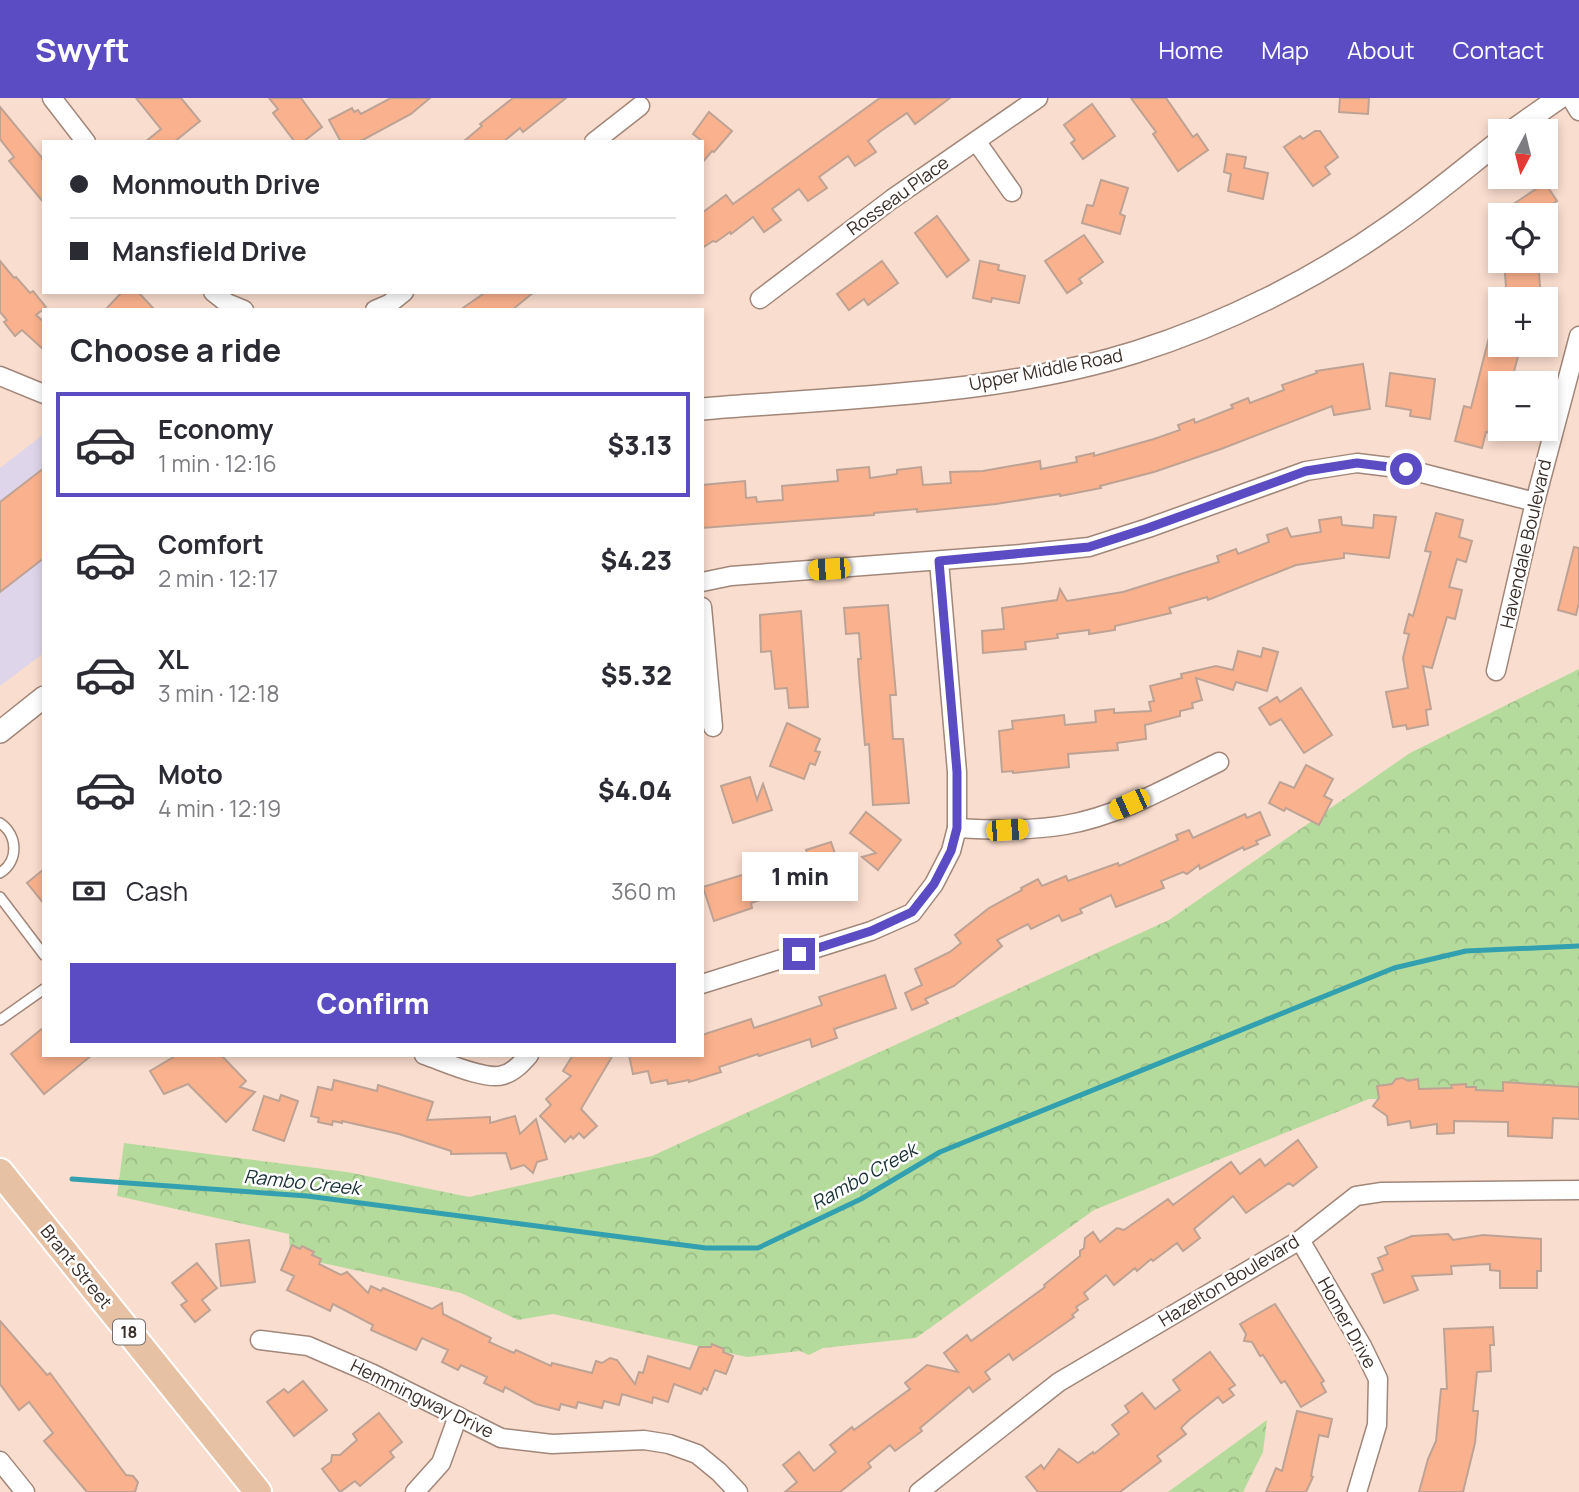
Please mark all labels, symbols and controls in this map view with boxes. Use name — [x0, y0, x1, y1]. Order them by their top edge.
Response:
text: Swyft — [35, 27, 130, 72]
text: Home — [1158, 33, 1223, 66]
text: Map — [1261, 33, 1309, 66]
text: About — [1347, 33, 1415, 66]
text: Contact — [1453, 33, 1544, 66]
north arrow — [1488, 119, 1558, 189]
map controls — [1488, 119, 1558, 441]
street label: Rosseau Place — [842, 150, 953, 240]
text: Monmouth Drive — [112, 166, 320, 202]
button: locate — [1488, 203, 1558, 273]
text: Mansfield Drive — [112, 233, 307, 269]
button: + — [1488, 287, 1558, 357]
text: Choose a ride — [70, 328, 281, 372]
street label: Upper Middle Road — [967, 342, 1125, 396]
button: − — [1488, 371, 1558, 441]
text: Economy — [158, 411, 273, 447]
icon: car — [74, 413, 137, 476]
text: $3.13 — [608, 427, 672, 463]
text: 1 min · 12:16 — [158, 447, 277, 479]
route start — [1390, 453, 1422, 485]
street label: Havendale Boulevard — [1494, 457, 1556, 631]
text: Comfort — [158, 526, 264, 562]
icon: car — [74, 528, 137, 591]
text: $4.23 — [600, 542, 672, 578]
car — [808, 557, 851, 581]
text: 2 min · 12:17 — [158, 562, 278, 594]
text: XL — [158, 641, 189, 677]
icon: car — [74, 643, 137, 706]
text: $5.32 — [601, 657, 672, 693]
text: 3 min · 12:18 — [158, 677, 280, 709]
text: Moto — [158, 756, 223, 792]
icon: car — [74, 758, 137, 821]
text: $4.04 — [598, 772, 672, 808]
car — [1106, 786, 1153, 822]
text: 4 min · 12:19 — [158, 792, 281, 824]
car — [986, 818, 1029, 842]
callout: 1 min — [741, 852, 857, 902]
text: 1 min — [771, 860, 829, 892]
icon: cash — [70, 872, 108, 910]
text: Cash — [126, 873, 188, 909]
text: 360 m — [611, 875, 676, 907]
route end — [783, 938, 815, 970]
button: Confirm — [70, 963, 676, 1043]
water label: Rambo Creek — [807, 1135, 924, 1216]
water label: Rambo Creek — [243, 1163, 364, 1201]
street label: Brant Street — [36, 1219, 118, 1313]
street label: Hazelton Boulevard — [1154, 1229, 1303, 1332]
street label: Homer Drive — [1313, 1273, 1383, 1372]
road number: 18 — [113, 1320, 145, 1344]
street label: Hemmingway Drive — [347, 1353, 498, 1443]

